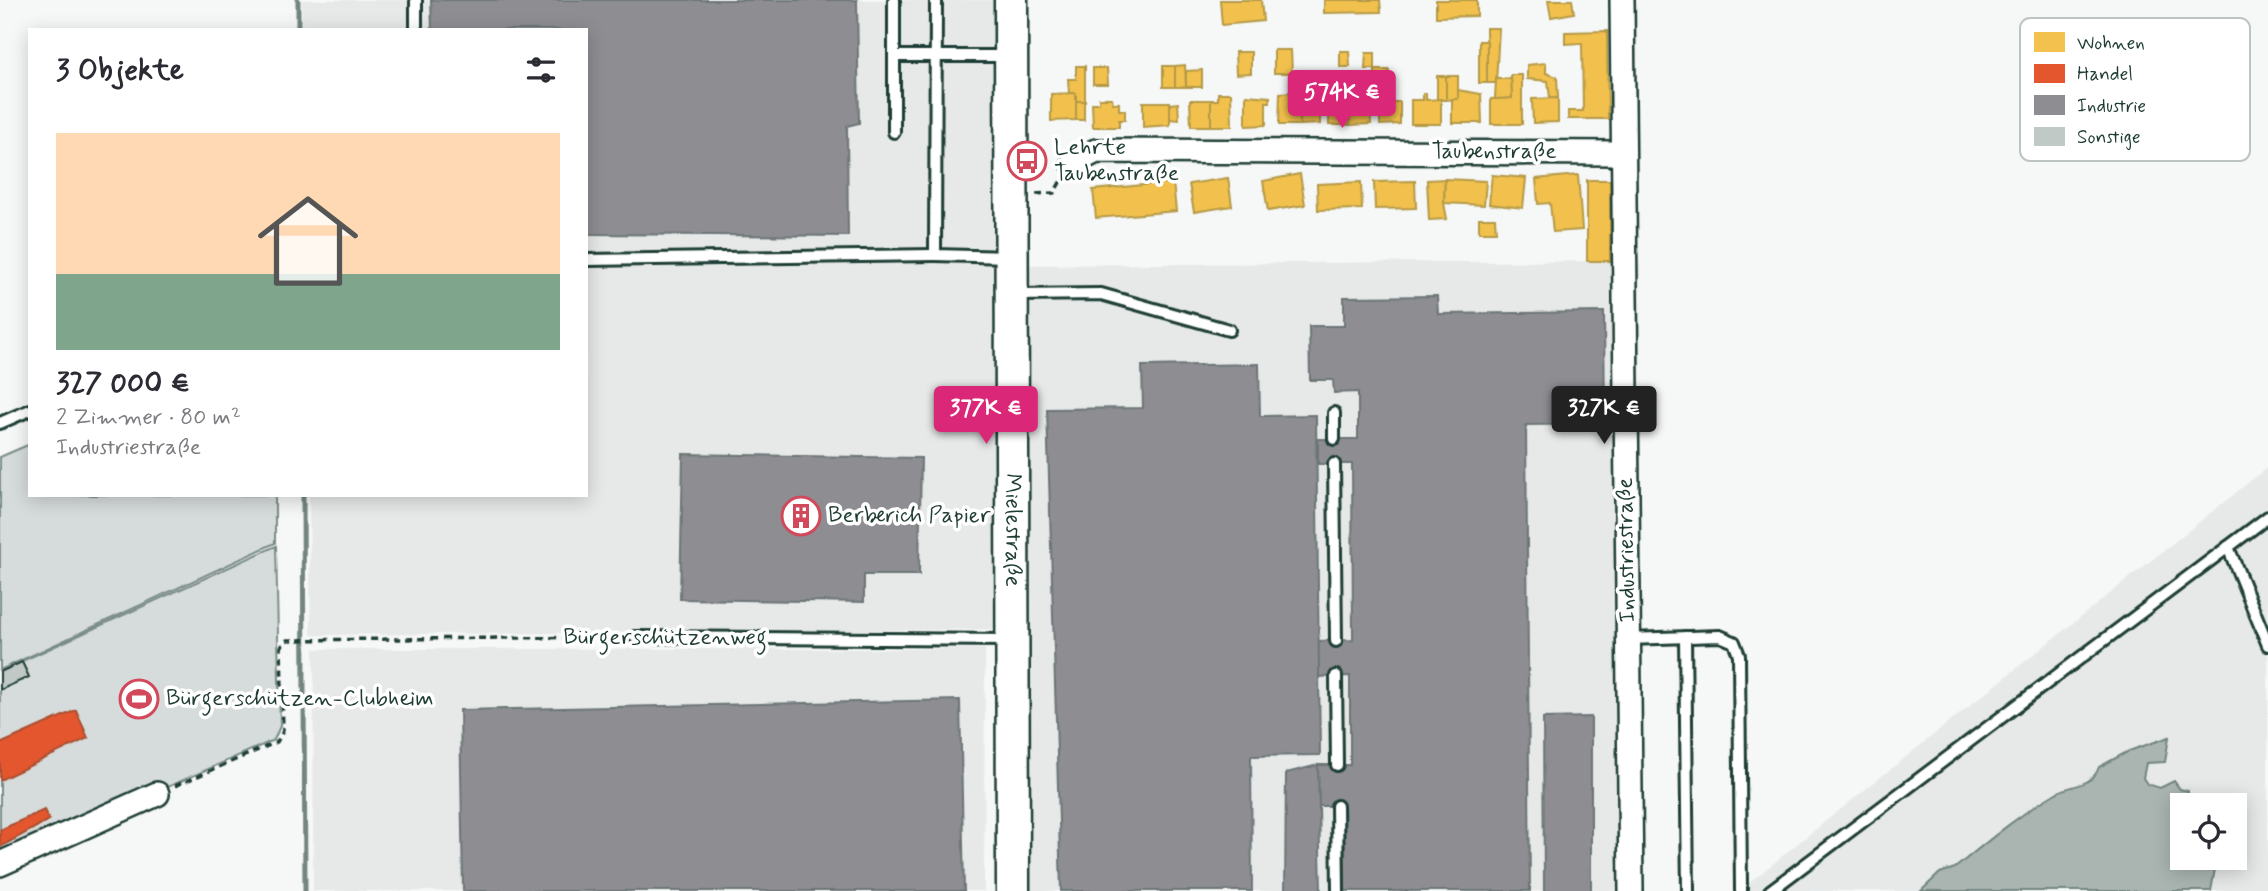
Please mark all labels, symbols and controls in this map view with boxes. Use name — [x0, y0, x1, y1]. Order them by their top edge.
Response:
legend — [2020, 18, 2250, 161]
text: Wohnen — [2077, 31, 2145, 56]
text: 3 Objekte — [56, 51, 184, 90]
icon: filters — [522, 51, 560, 89]
text: Handel — [2077, 62, 2133, 87]
pin: 574K € — [1285, 71, 1399, 130]
text: 574K € — [1304, 78, 1380, 108]
text: Industrie — [2077, 94, 2146, 119]
text: Sonstige — [2077, 125, 2141, 151]
place label: Lehrte Taubenstraße — [1054, 133, 1179, 189]
street label: Taubenstraße — [1431, 137, 1557, 167]
bus stop icon: Lehrte Taubenstraße — [1006, 140, 1048, 182]
icon: home — [245, 178, 371, 304]
text: 327 000 € — [56, 364, 190, 403]
pin: 377K € — [929, 386, 1043, 446]
pin: 327K € — [1547, 386, 1661, 446]
text: 377K € — [950, 394, 1022, 424]
text: 327K € — [1568, 394, 1640, 424]
text: 2 Zimmer · 80 m² — [56, 403, 241, 433]
text: Industriestraße — [56, 433, 201, 463]
street label: Mielestraße — [997, 473, 1027, 587]
street label: Industriestraße — [1611, 477, 1643, 623]
building icon: Berberich Papier — [780, 495, 822, 537]
place label: Berberich Papier — [828, 501, 991, 531]
street label: Bürgerschützenweg — [563, 623, 767, 655]
sports icon: Bürgerschützen-Clubheim — [118, 678, 160, 720]
place label: Bürgerschützen-Clubheim — [166, 684, 434, 716]
map controls — [2170, 793, 2247, 870]
button: locate — [2170, 793, 2247, 870]

